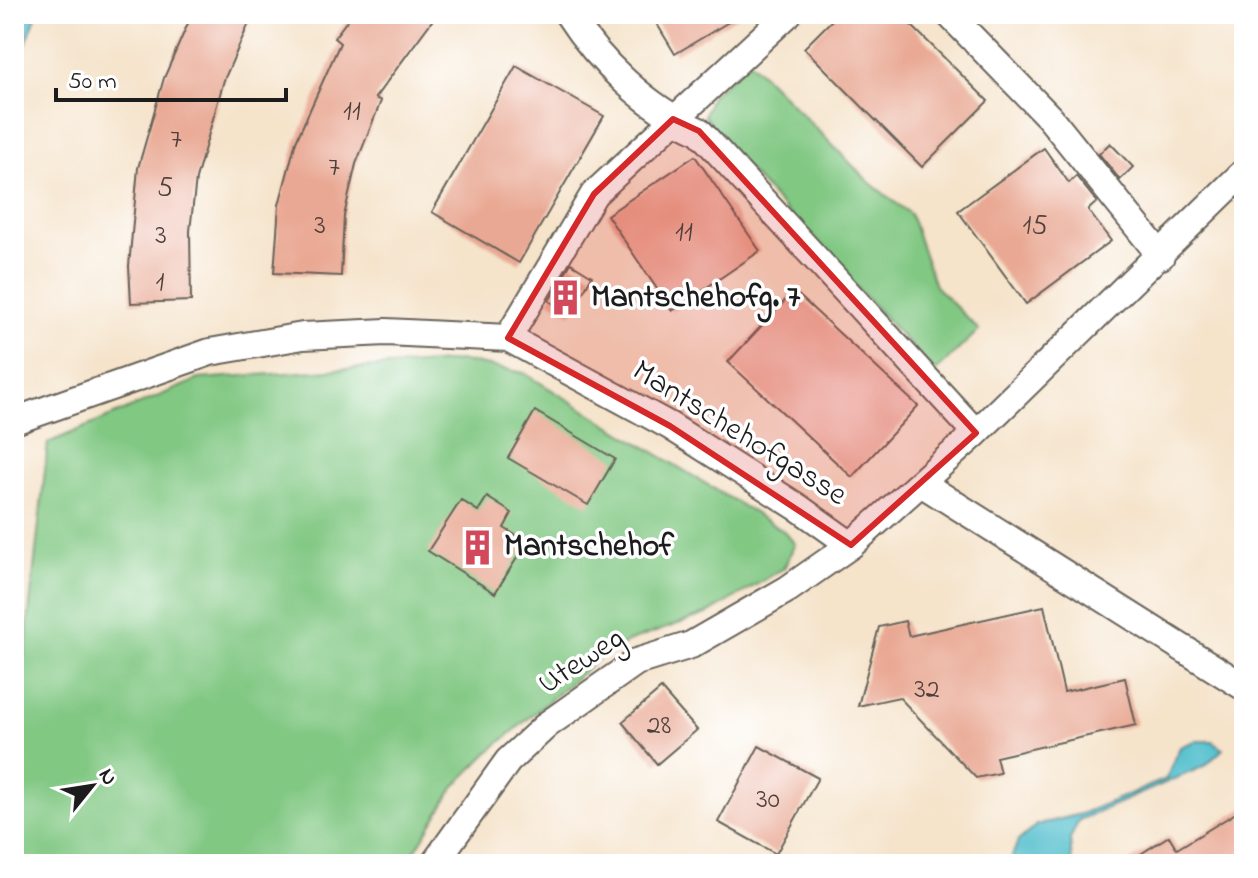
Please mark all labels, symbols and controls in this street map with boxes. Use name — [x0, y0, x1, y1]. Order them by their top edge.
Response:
scale bar — [56, 52, 286, 102]
text: 50 m — [68, 65, 117, 100]
house number: 11 — [343, 92, 361, 133]
house number: 7 — [170, 120, 182, 161]
house number: 7 — [328, 148, 340, 189]
house number: 5 — [157, 168, 173, 209]
house number: 3 — [314, 206, 326, 247]
house number: 15 — [1023, 206, 1047, 247]
house number: 11 — [675, 213, 693, 254]
house number: 3 — [155, 216, 167, 257]
house number: 1 — [156, 263, 165, 304]
place label: Mantschehofg. 7 — [591, 275, 801, 323]
building icon: Mantschehofg. 7 — [546, 279, 584, 317]
street label: Mantschehofgasse — [622, 349, 856, 519]
place label: Mantschehof — [504, 524, 675, 571]
building icon: Mantschehof — [459, 528, 497, 566]
street label: Uteweg — [529, 616, 635, 708]
house number: 32 — [914, 670, 940, 711]
house number: 28 — [647, 706, 671, 747]
north arrow — [52, 746, 132, 826]
text: N — [89, 763, 124, 792]
house number: 30 — [756, 780, 780, 821]

